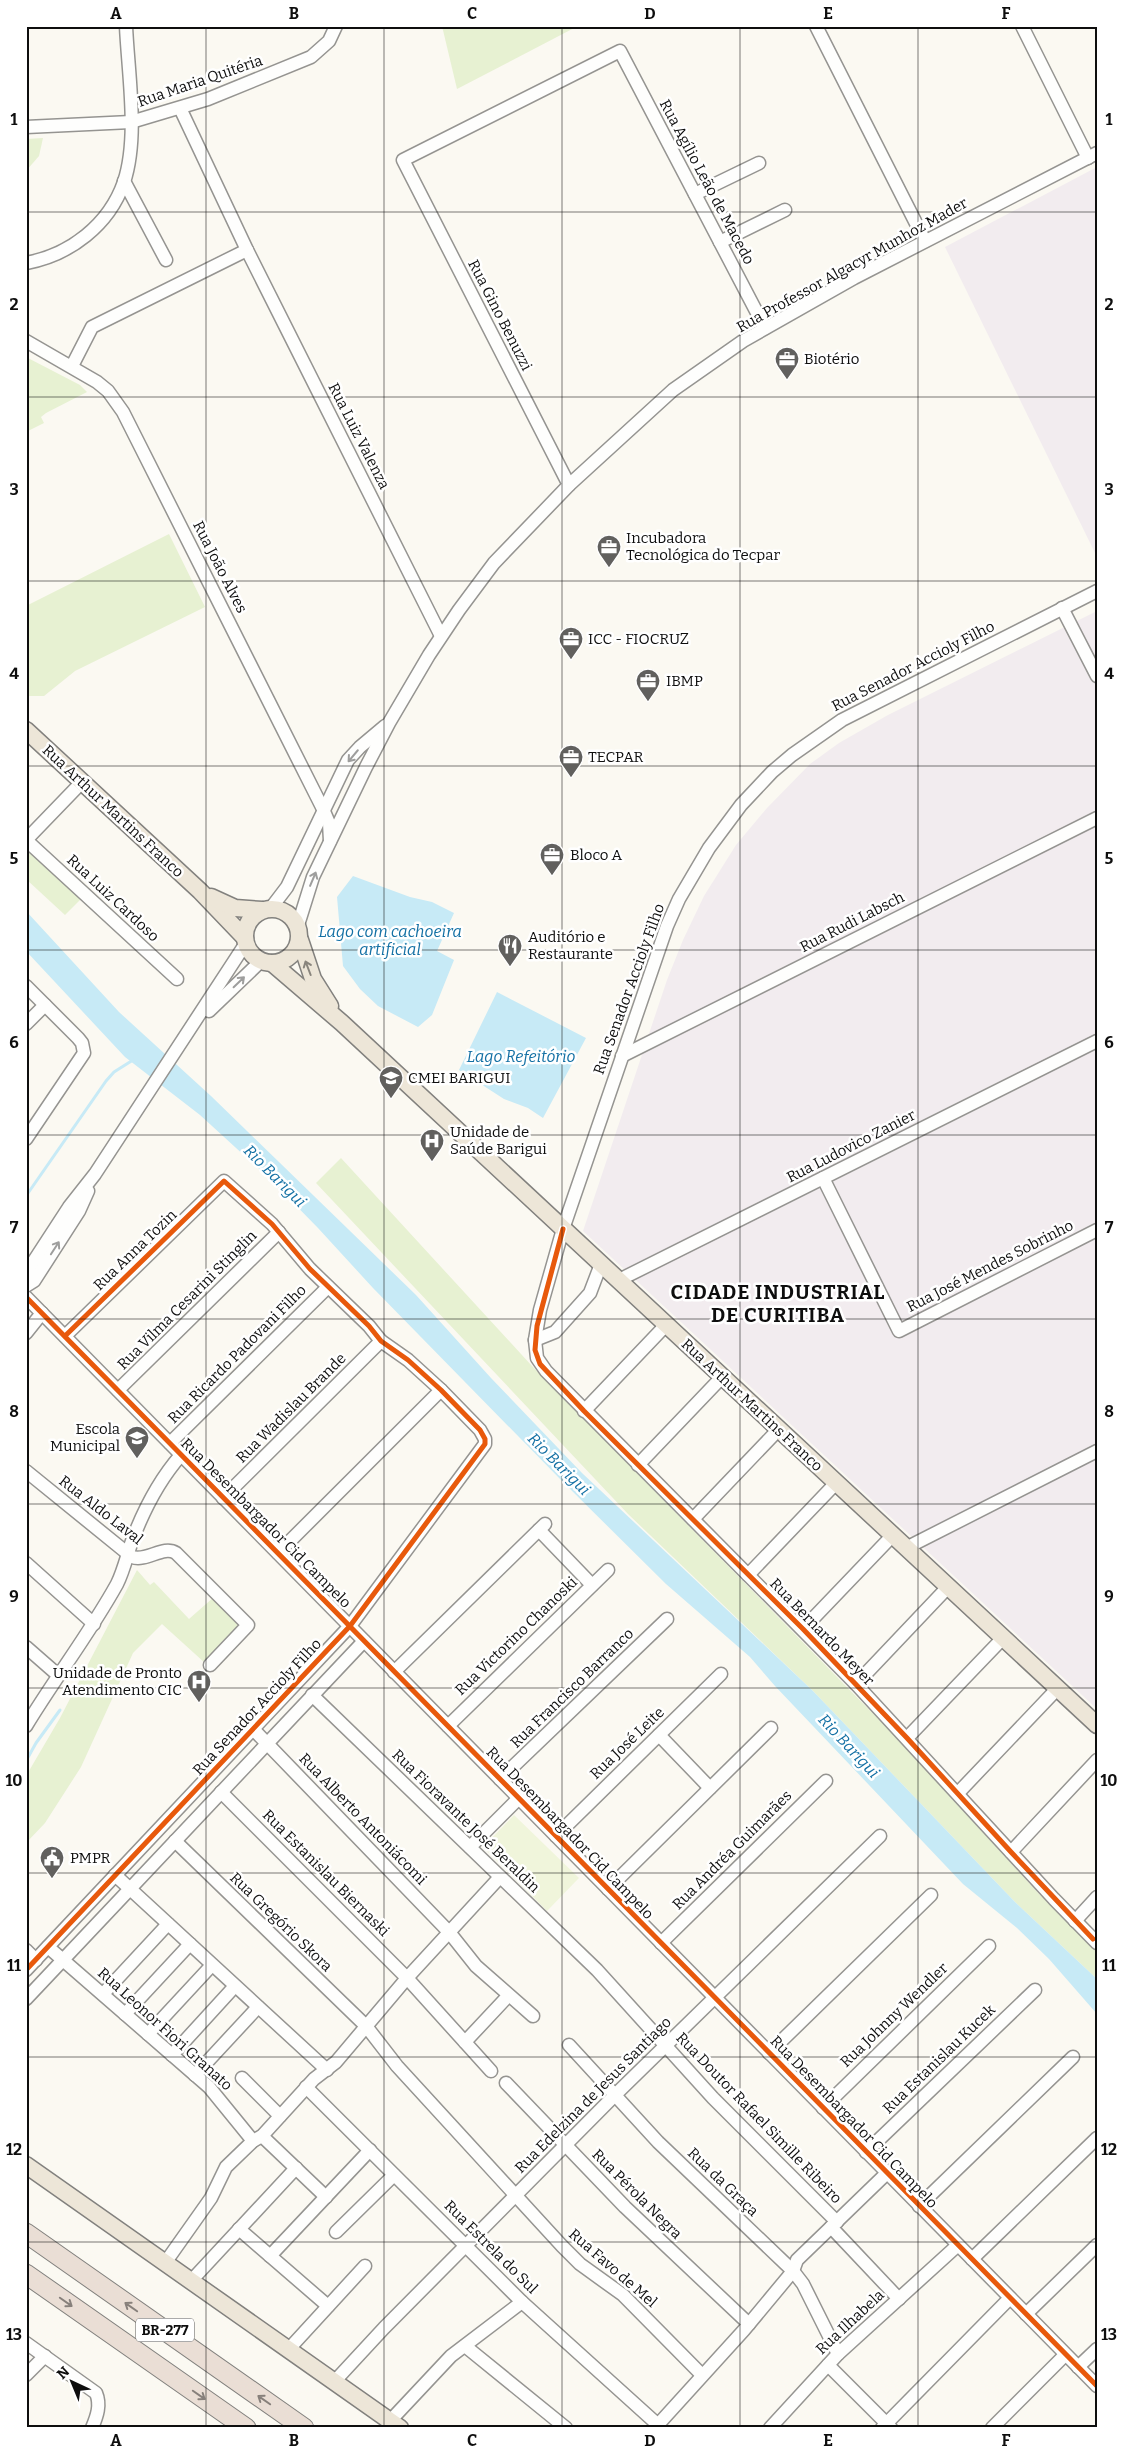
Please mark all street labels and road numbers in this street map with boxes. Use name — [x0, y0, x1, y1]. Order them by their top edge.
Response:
street label: Rua Maria Quitéria — [135, 51, 265, 111]
street label: Rua Agílio Leão de Macedo — [656, 96, 758, 268]
street label: Rua Professor Algacyr Munhoz Mader — [733, 194, 971, 336]
street label: Rua Gino Benuzzi — [464, 257, 536, 374]
street label: Rua Luiz Valenza — [324, 380, 394, 492]
street label: Rua João Alves — [189, 518, 251, 616]
street label: Rua Senador Accioly Filho — [829, 617, 997, 715]
street label: Rua Arthur Martins Franco — [39, 741, 187, 881]
street label: Rua Luiz Cardoso — [63, 851, 163, 945]
street label: Rua Rudi Labsch — [797, 888, 908, 956]
street label: Rua Senador Accioly Filho — [590, 901, 668, 1077]
street label: Rua Ludovico Zanier — [784, 1106, 919, 1186]
street label: Rua Anna Tozin — [90, 1205, 181, 1294]
street label: Rua José Mendes Sobrinho — [904, 1216, 1076, 1316]
street label: Rua Vilma Cesarini Stinglin — [114, 1226, 261, 1373]
street label: Rua Ricardo Padovani Filho — [164, 1281, 310, 1427]
street label: Rua Arthur Martins Franco — [678, 1335, 826, 1475]
street label: Rua Wadislau Brande — [232, 1349, 350, 1467]
street label: Rua Desembargador Cid Campelo — [177, 1434, 355, 1612]
street label: Rua Aldo Laval — [55, 1472, 147, 1548]
street label: Rua Victorino Chanoski — [451, 1573, 581, 1699]
street label: Rua Bernardo Meyer — [766, 1575, 878, 1690]
street label: Rua Francisco Barranco — [507, 1624, 637, 1752]
street label: Rua Senador Accioly Filho — [189, 1635, 325, 1779]
street label: Rua José Leite — [586, 1703, 668, 1783]
street label: Rua Desembargador Cid Campelo — [483, 1743, 657, 1923]
street label: Rua Fioravante José Beraldin — [388, 1746, 544, 1897]
street label: Rua Alberto Antoniácomi — [295, 1750, 431, 1889]
street label: Rua Andréa Guimarães — [669, 1787, 795, 1913]
street label: Rua Estanislau Biernaski — [259, 1806, 393, 1940]
street label: Rua Gregório Skora — [226, 1869, 336, 1975]
street label: Rua Johnny Wendler — [837, 1959, 952, 2071]
street label: Rua Leonor Fiori Granato — [94, 1964, 236, 2094]
street label: Rua Estanislau Kucek — [879, 2000, 999, 2117]
street label: Rua Edelzina de Jesus Santiago — [511, 2013, 675, 2177]
street label: Rua Doutor Rafael Simille Ribeiro — [672, 2029, 846, 2207]
street label: Rua Desembargador Cid Campelo — [767, 2032, 941, 2212]
street label: Rua da Graça — [684, 2144, 762, 2220]
street label: Rua Pérola Negra — [588, 2145, 686, 2243]
street label: Rua Estrela do Sul — [441, 2197, 541, 2297]
street label: Rua Favo de Mel — [565, 2225, 661, 2311]
street label: Rua Ilhabela — [812, 2286, 888, 2358]
road number: BR-277 — [136, 2318, 194, 2342]

